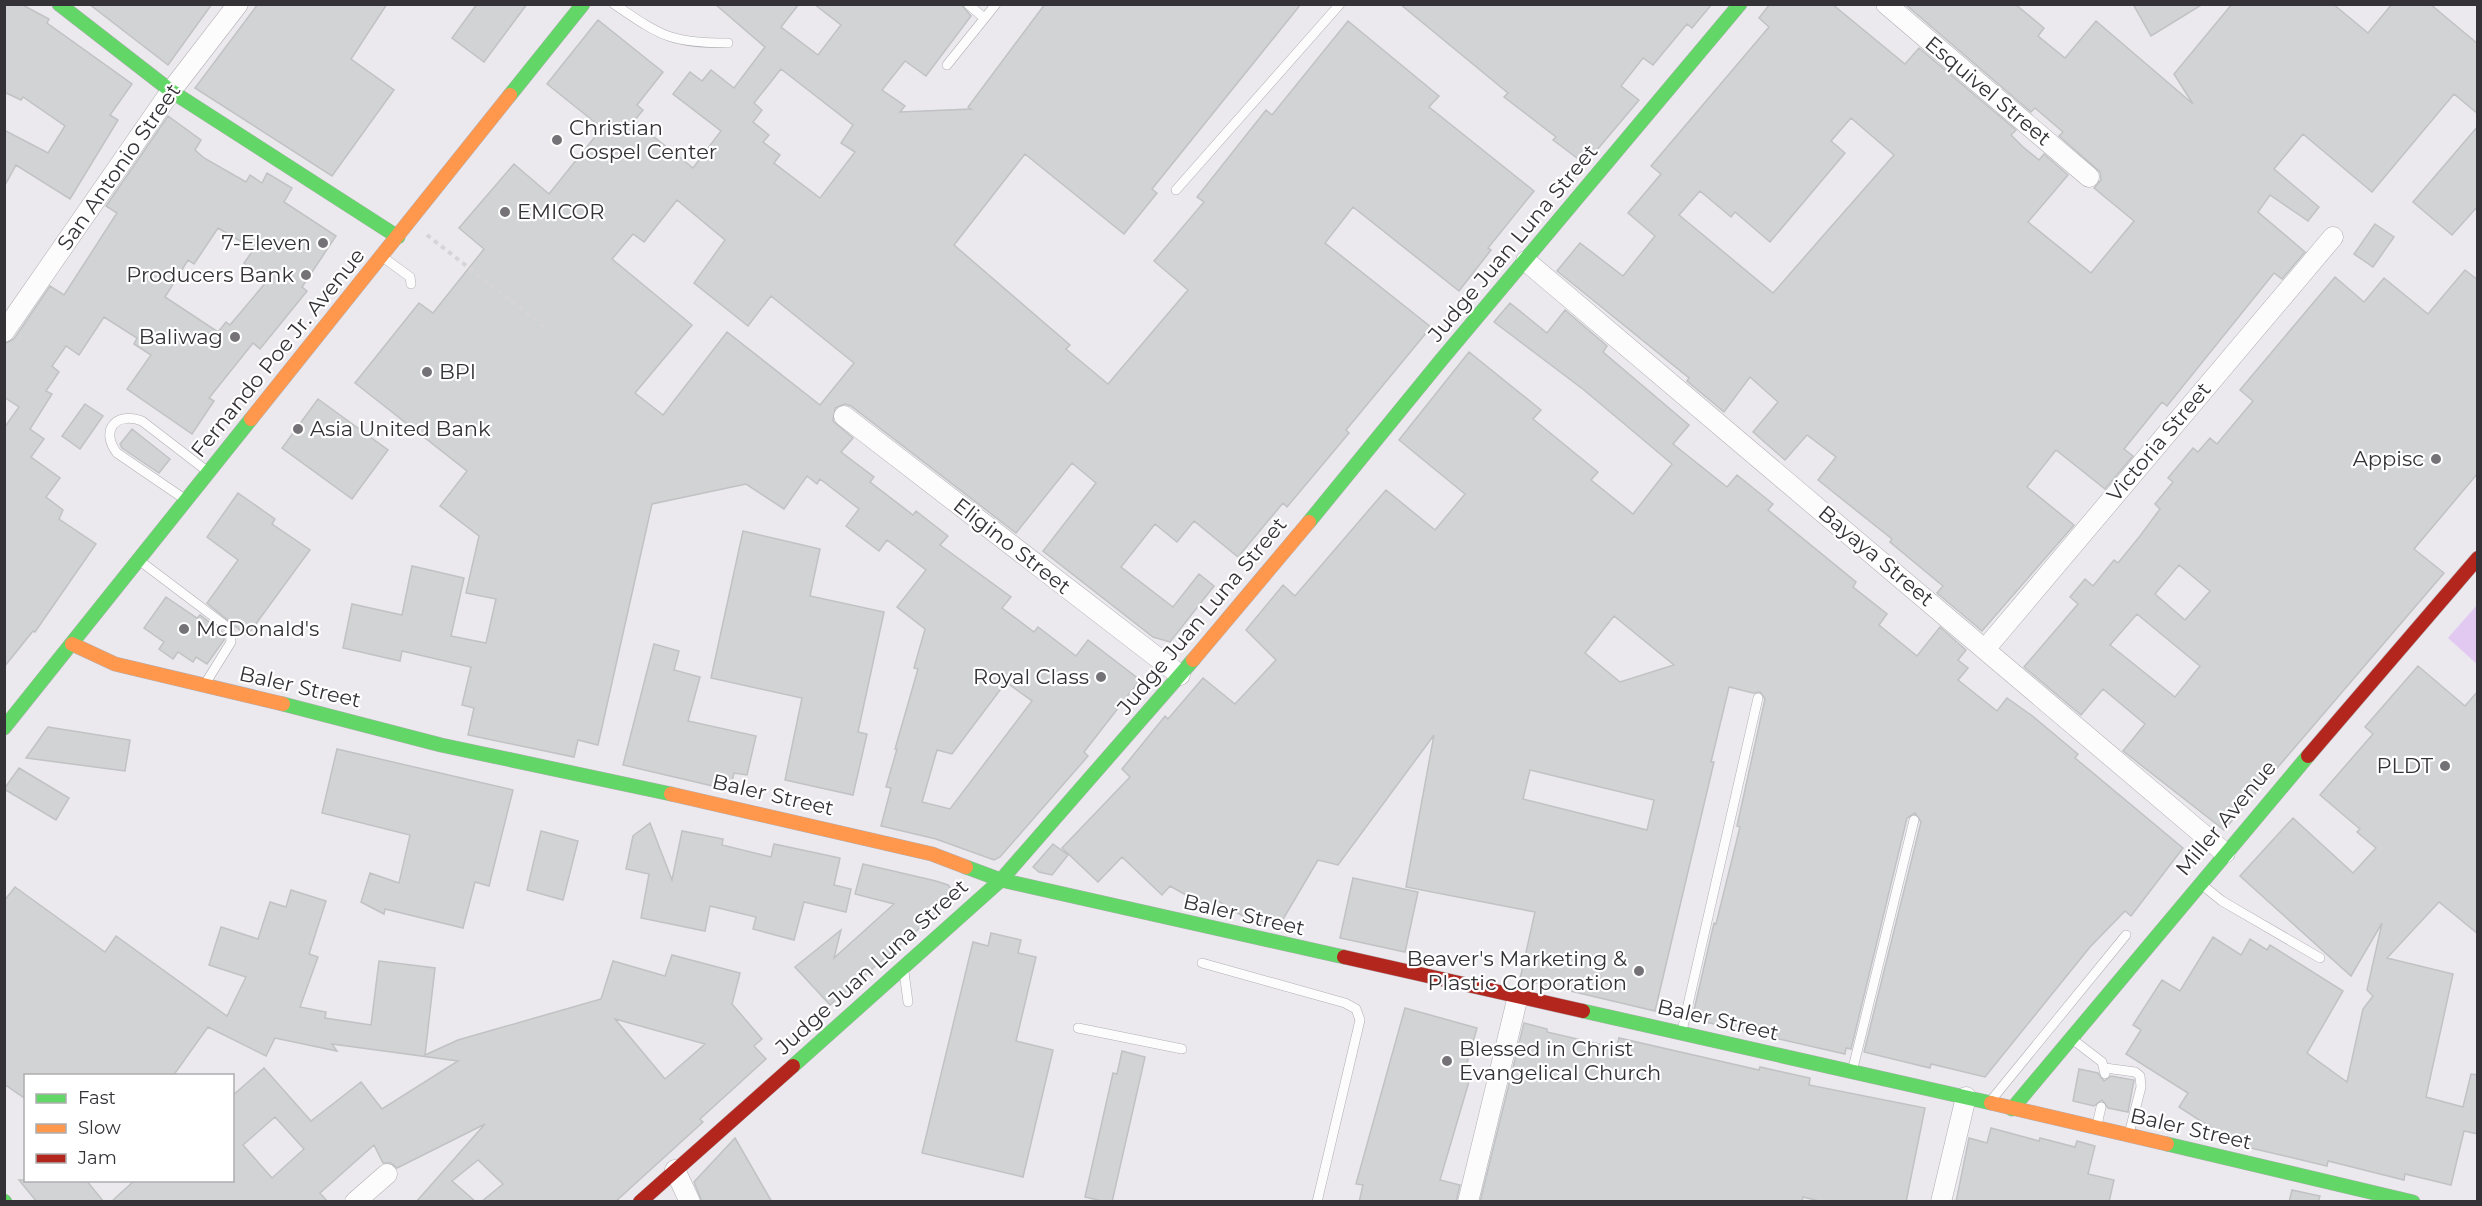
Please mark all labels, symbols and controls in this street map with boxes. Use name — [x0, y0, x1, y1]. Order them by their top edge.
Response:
street label: Esquivel Street — [1920, 31, 2056, 151]
street label: San Antonio Street — [52, 79, 185, 255]
place label: Christian Gospel Center — [569, 115, 717, 164]
marker: Christian Gospel Center — [550, 133, 564, 147]
street label: Judge Juan Luna Street — [1422, 139, 1603, 347]
place label: EMICOR — [517, 199, 604, 224]
marker: EMICOR — [498, 205, 512, 219]
place label: 7-Eleven — [222, 230, 311, 255]
marker: 7-Eleven — [316, 236, 330, 250]
street label: Fernando Poe Jr. Avenue — [186, 243, 370, 462]
place label: Producers Bank — [126, 262, 294, 287]
marker: Producers Bank — [299, 268, 313, 282]
place label: Baliwag — [139, 324, 223, 349]
marker: Baliwag — [228, 330, 242, 344]
place label: BPI — [439, 359, 476, 384]
marker: BPI — [420, 365, 434, 379]
street label: Victoria Street — [2101, 377, 2216, 507]
place label: Asia United Bank — [310, 416, 491, 441]
marker: Asia United Bank — [291, 422, 305, 436]
place label: Appisc — [2353, 446, 2424, 471]
marker: Appisc — [2429, 452, 2443, 466]
street label: Eligino Street — [949, 492, 1076, 599]
street label: Bayaya Street — [1813, 500, 1939, 611]
street label: Judge Juan Luna Street — [1111, 512, 1292, 720]
place label: McDonald's — [196, 616, 319, 641]
marker: McDonald's — [177, 622, 191, 636]
street label: Baler Street — [237, 660, 363, 713]
place label: Royal Class — [973, 664, 1089, 689]
marker: Royal Class — [1094, 670, 1108, 684]
place label: PLDT — [2377, 753, 2433, 778]
street label: Miller Avenue — [2170, 755, 2281, 880]
marker: PLDT — [2438, 759, 2452, 773]
street label: Baler Street — [710, 768, 836, 821]
street label: Judge Juan Luna Street — [770, 874, 973, 1060]
street label: Baler Street — [1181, 888, 1307, 941]
place label: Beaver's Marketing & Plastic Corporation — [1407, 946, 1627, 995]
marker: Beaver's Marketing & Plastic Corporation — [1632, 964, 1646, 978]
street label: Baler Street — [1655, 993, 1781, 1046]
place label: Blessed in Christ Evangelical Church — [1459, 1036, 1661, 1085]
marker: Blessed in Christ Evangelical Church — [1440, 1054, 1454, 1068]
legend — [24, 1074, 234, 1182]
text: Fast — [78, 1087, 116, 1109]
street label: Baler Street — [2128, 1102, 2254, 1155]
text: Slow — [78, 1117, 121, 1139]
text: Jam — [77, 1147, 117, 1169]

